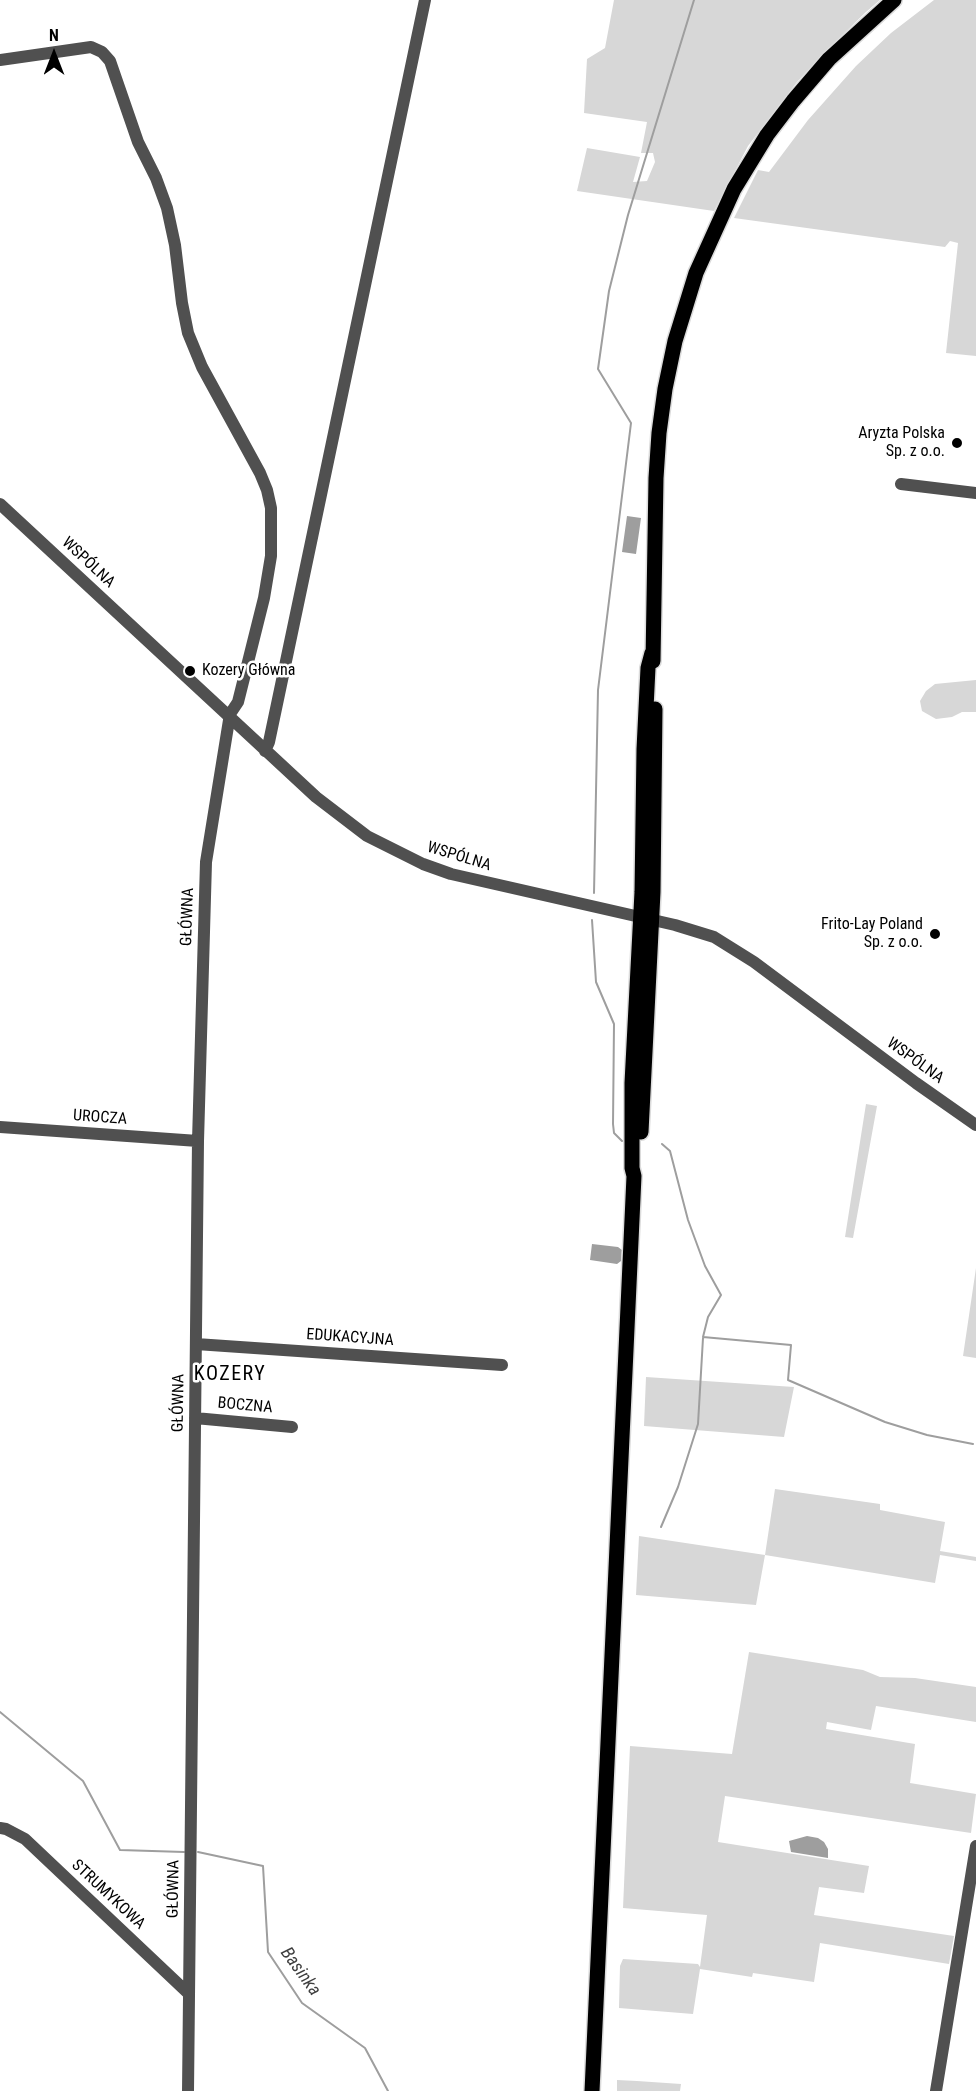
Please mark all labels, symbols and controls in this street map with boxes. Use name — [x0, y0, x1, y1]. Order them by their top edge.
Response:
north arrow — [24, 24, 84, 84]
text: N — [49, 26, 59, 45]
place label: Aryzta Polska Sp. z o.o. — [858, 424, 945, 462]
marker: Aryzta Polska Sp. z o.o. — [950, 436, 964, 450]
street label: WSPÓLNA — [57, 534, 119, 592]
place label: Kozery Główna — [202, 661, 295, 681]
marker: Kozery Główna — [183, 664, 197, 678]
street label: WSPÓLNA — [425, 838, 493, 876]
street label: GŁÓWNA — [177, 888, 199, 946]
place label: Frito-Lay Poland Sp. z o.o. — [821, 915, 923, 953]
marker: Frito-Lay Poland Sp. z o.o. — [928, 927, 942, 941]
street label: WSPÓLNA — [883, 1034, 947, 1088]
street label: UROCZA — [72, 1107, 128, 1129]
street label: EDUKACYJNA — [306, 1325, 394, 1351]
district label: KOZERY — [194, 1363, 266, 1387]
street label: GŁÓWNA — [169, 1374, 189, 1432]
street label: BOCZNA — [217, 1394, 273, 1418]
street label: STRUMYKOWA — [67, 1856, 149, 1934]
street label: GŁÓWNA — [164, 1860, 184, 1918]
water label: Basinka — [275, 1944, 325, 2000]

